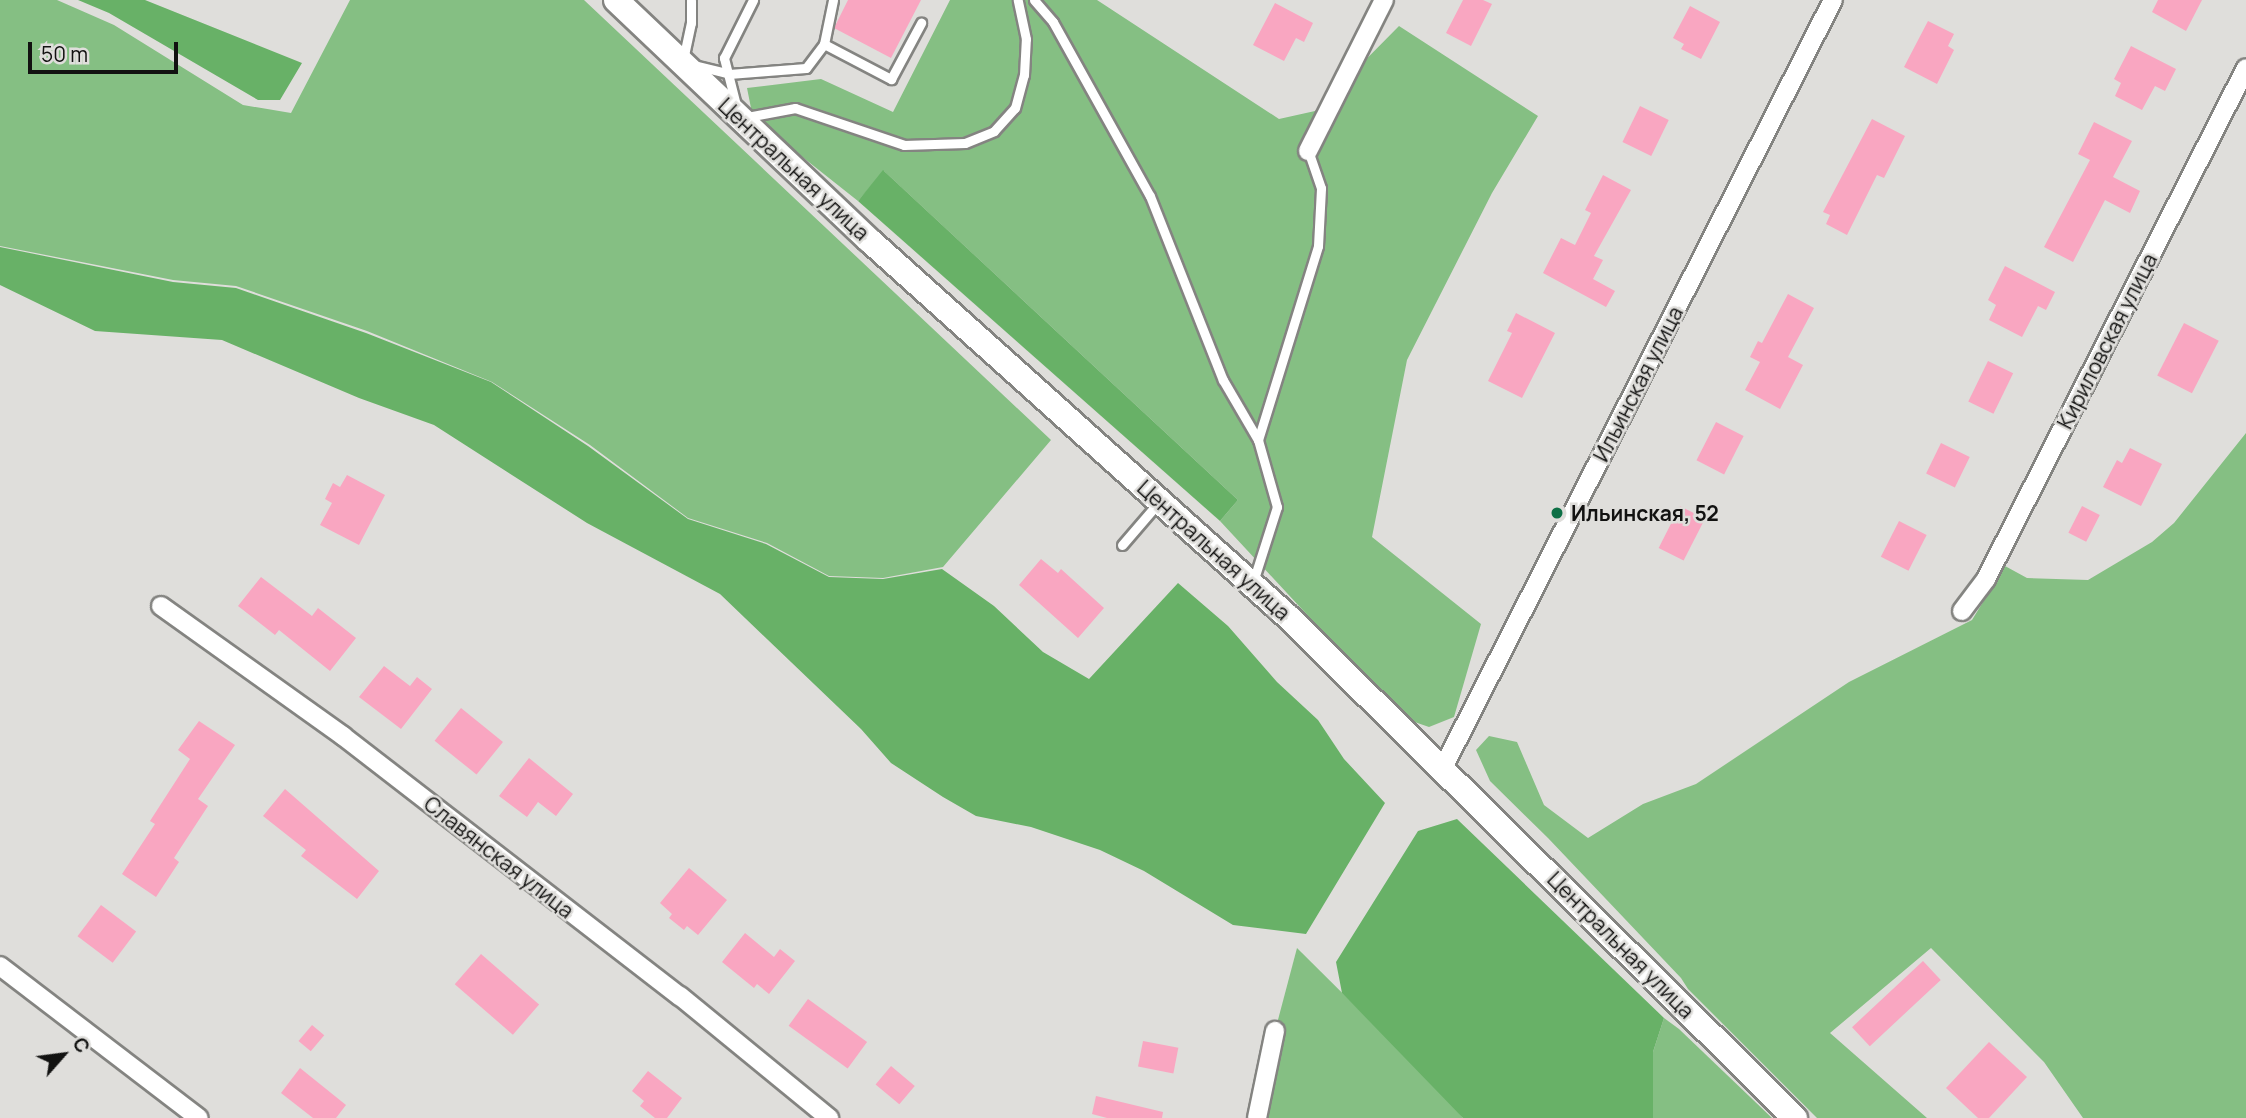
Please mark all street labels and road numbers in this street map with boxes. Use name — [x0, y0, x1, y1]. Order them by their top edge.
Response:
street label: Центральная улица — [713, 93, 875, 245]
street label: Кириловская улица — [2052, 249, 2162, 433]
street label: Ильинская улица — [1588, 302, 1688, 466]
street label: Центральная улица — [1132, 475, 1296, 625]
street label: Славянская улица — [419, 791, 579, 923]
street label: Центральная улица — [1543, 867, 1699, 1023]

